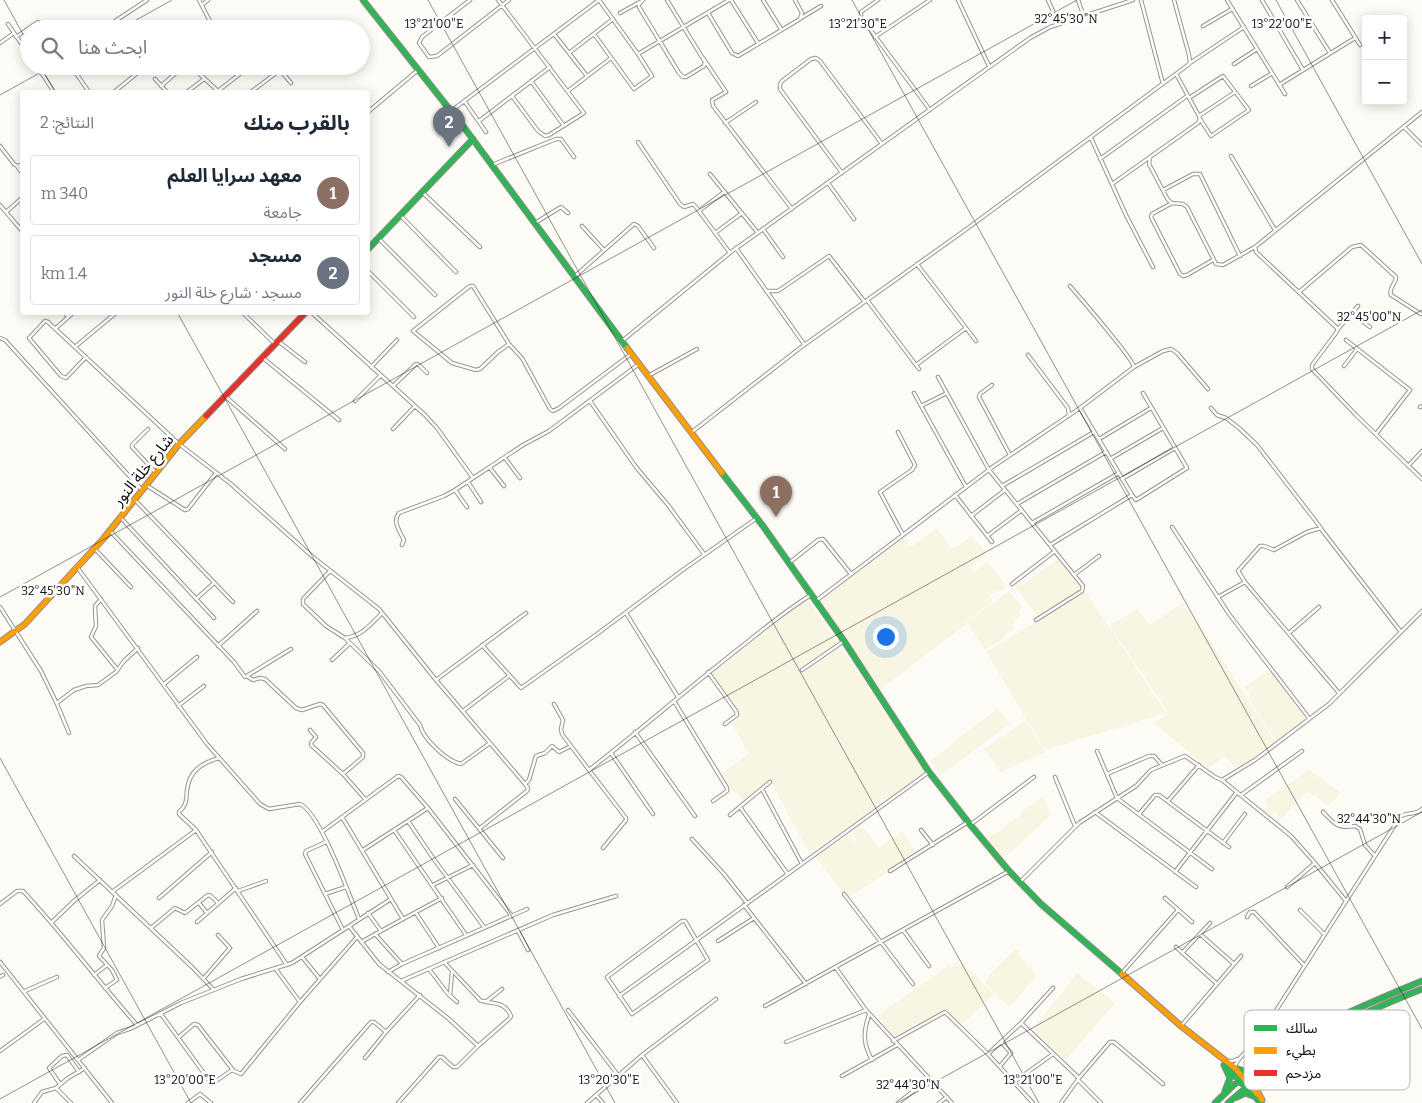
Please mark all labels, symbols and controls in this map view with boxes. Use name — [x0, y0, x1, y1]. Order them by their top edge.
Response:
text: 32°45'30"N — [1034, 12, 1098, 26]
map controls — [1362, 15, 1407, 105]
button: + — [1362, 15, 1407, 60]
text: 13°21'00"E — [405, 17, 463, 31]
text: 13°21'30"E — [829, 17, 887, 31]
text: 13°22'00"E — [1252, 17, 1312, 31]
search box — [20, 20, 370, 75]
icon: search — [38, 34, 66, 62]
text: ابحث هنا — [78, 36, 147, 59]
button: − — [1362, 60, 1407, 105]
pin: 2 — [433, 106, 465, 147]
text: بالقرب منك — [244, 110, 350, 136]
text: النتائج: 2 — [40, 113, 94, 132]
text: معهد سرايا العلم — [167, 164, 302, 187]
text: 340 m — [41, 184, 88, 203]
text: 1 — [330, 184, 336, 203]
text: جامعة — [263, 203, 302, 222]
text: مسجد — [248, 244, 302, 267]
text: 1.4 km — [41, 264, 87, 283]
text: 2 — [329, 264, 338, 283]
text: مسجد · شارع خلة النور — [165, 283, 302, 302]
text: 32°45'00"N — [1337, 310, 1402, 324]
street label: شارع خلة النور — [108, 430, 180, 512]
pin: 1 — [760, 476, 792, 517]
text: 32°45'30"N — [21, 584, 85, 598]
your location — [873, 624, 899, 650]
text: 32°44'30"N — [1337, 812, 1402, 826]
legend — [1244, 1010, 1410, 1090]
text: سالك — [1286, 1020, 1318, 1037]
text: بطيء — [1286, 1042, 1316, 1061]
text: مزدحم — [1286, 1065, 1321, 1084]
text: 13°20'00"E — [154, 1073, 216, 1087]
text: 13°20'30"E — [579, 1073, 639, 1087]
text: 13°21'00"E — [1004, 1073, 1062, 1087]
text: 32°44'30"N — [876, 1078, 941, 1092]

